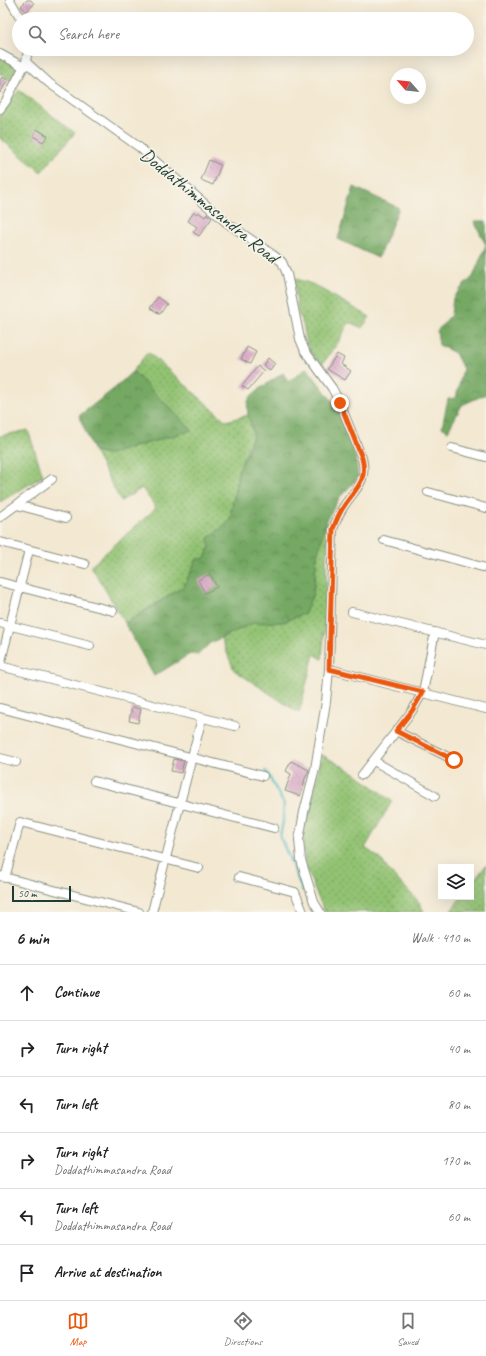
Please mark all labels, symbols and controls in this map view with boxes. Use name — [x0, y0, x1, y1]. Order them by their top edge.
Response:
search box — [12, 12, 474, 56]
icon: search — [26, 23, 48, 45]
text: Search here — [58, 25, 119, 44]
north arrow — [390, 68, 426, 104]
street label: Doddathimmasandra Road — [135, 143, 286, 271]
route end — [331, 394, 349, 412]
route start — [445, 751, 463, 769]
map controls — [438, 864, 474, 900]
button: layers — [438, 864, 474, 900]
scale bar — [12, 884, 71, 903]
text: 50 m — [18, 886, 37, 900]
text: 6 min — [16, 928, 49, 949]
text: Walk · 410 m — [411, 930, 470, 946]
icon: ahead — [16, 982, 38, 1004]
text: Continue — [54, 983, 99, 1002]
text: 60 m — [448, 985, 470, 1001]
icon: right — [16, 1038, 38, 1060]
text: Turn right — [54, 1039, 107, 1058]
text: 40 m — [448, 1041, 470, 1057]
icon: left — [16, 1094, 38, 1116]
text: Turn left — [54, 1095, 97, 1114]
text: 80 m — [448, 1097, 470, 1113]
text: Turn right — [54, 1143, 107, 1162]
icon: right — [16, 1150, 38, 1172]
text: 170 m — [442, 1153, 470, 1169]
text: Doddathimmasandra Road — [54, 1162, 171, 1178]
text: Turn left — [54, 1199, 97, 1218]
icon: left — [16, 1206, 38, 1228]
text: 60 m — [448, 1209, 470, 1225]
text: Doddathimmasandra Road — [54, 1218, 171, 1234]
icon: arrive — [16, 1262, 38, 1284]
text: Arrive at destination — [54, 1263, 161, 1282]
tab: Map — [67, 1310, 89, 1348]
tab: Directions — [224, 1310, 262, 1348]
tab: Saved — [397, 1310, 419, 1348]

